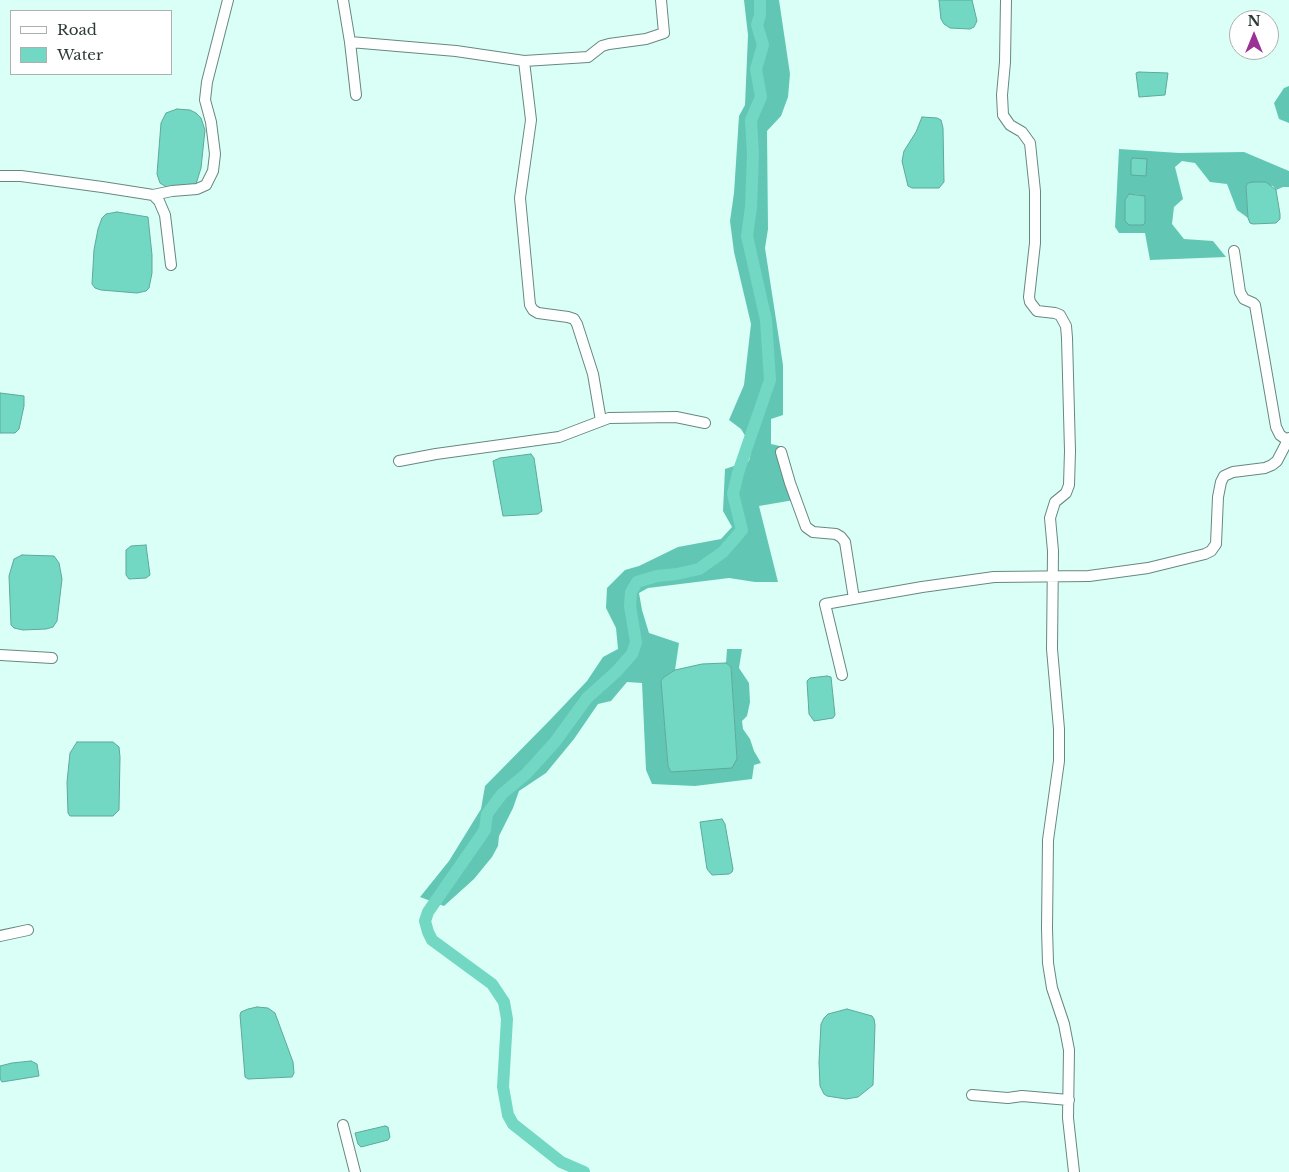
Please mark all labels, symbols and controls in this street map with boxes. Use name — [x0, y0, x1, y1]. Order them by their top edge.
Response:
legend — [10, 10, 172, 75]
north arrow — [1229, 10, 1279, 60]
text: N — [1247, 12, 1261, 30]
text: Road — [57, 20, 97, 39]
text: Water — [57, 45, 103, 64]

